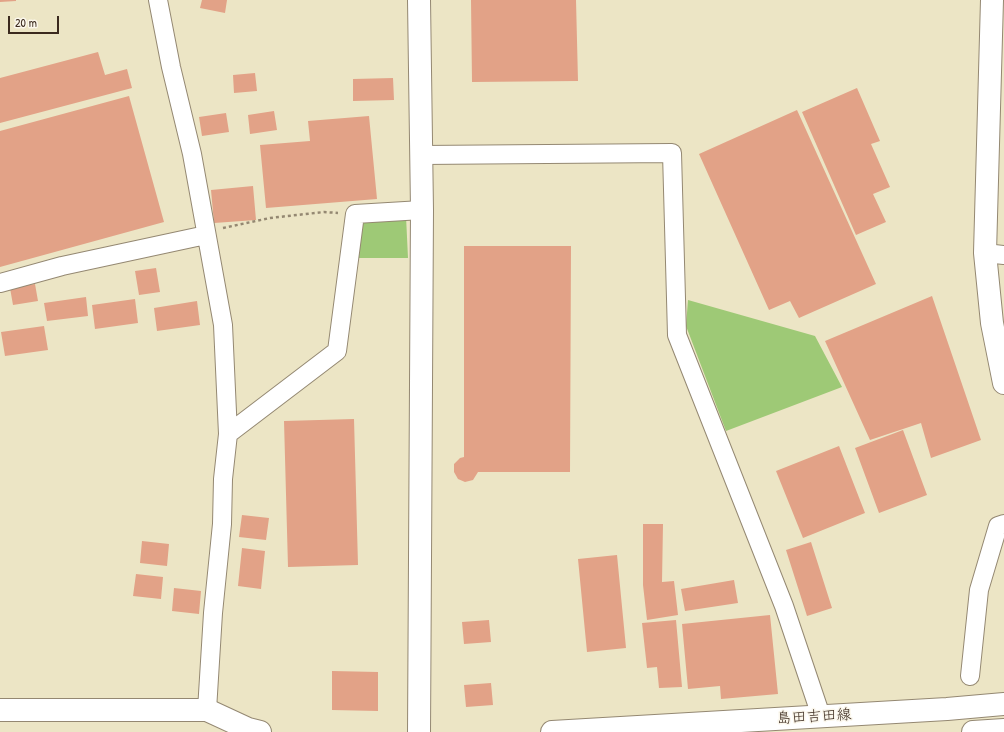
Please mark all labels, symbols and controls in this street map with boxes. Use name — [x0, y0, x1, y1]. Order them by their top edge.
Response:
scale bar — [10, 8, 61, 34]
text: 20 m — [15, 14, 37, 31]
street label: 島田吉田線 — [776, 706, 852, 728]

